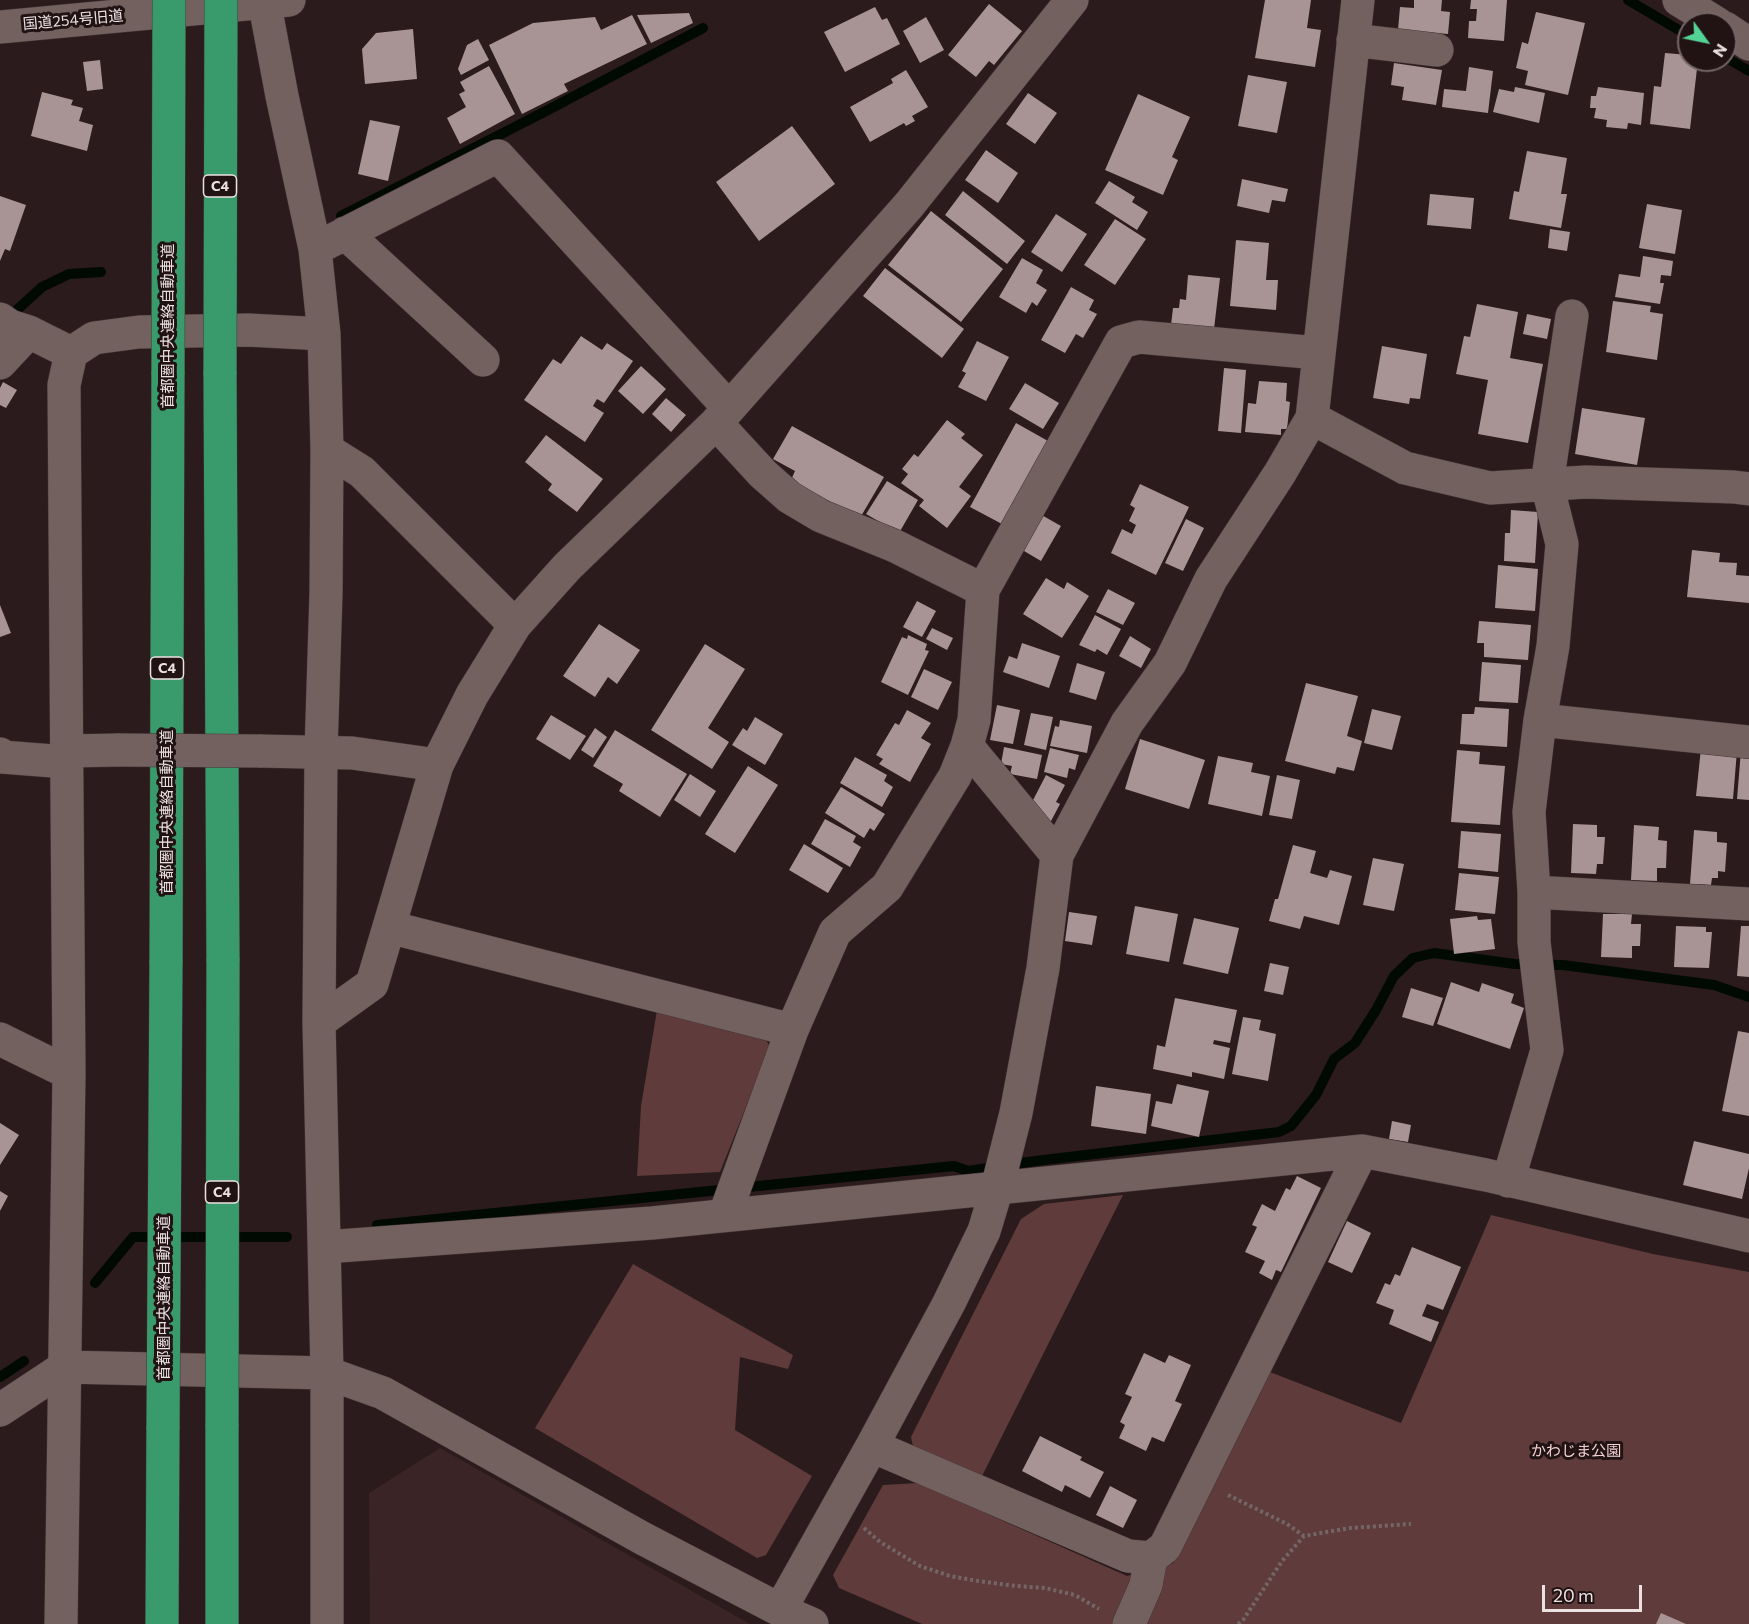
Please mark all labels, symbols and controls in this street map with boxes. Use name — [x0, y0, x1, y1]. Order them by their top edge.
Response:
street label: 国道254号旧道 — [22, 7, 124, 33]
north arrow — [1677, 12, 1737, 72]
text: N — [1710, 41, 1732, 61]
road number: C4 — [204, 175, 236, 197]
street label: 首都圏中央連絡自動車道 — [159, 244, 177, 408]
road number: C4 — [150, 657, 184, 679]
street label: 首都圏中央連絡自動車道 — [158, 730, 176, 894]
road number: C4 — [206, 1181, 238, 1203]
street label: 首都圏中央連絡自動車道 — [155, 1216, 173, 1380]
park label: かわじま公園 — [1531, 1442, 1621, 1460]
scale bar — [1545, 1573, 1646, 1611]
text: 20 m — [1553, 1584, 1594, 1606]

